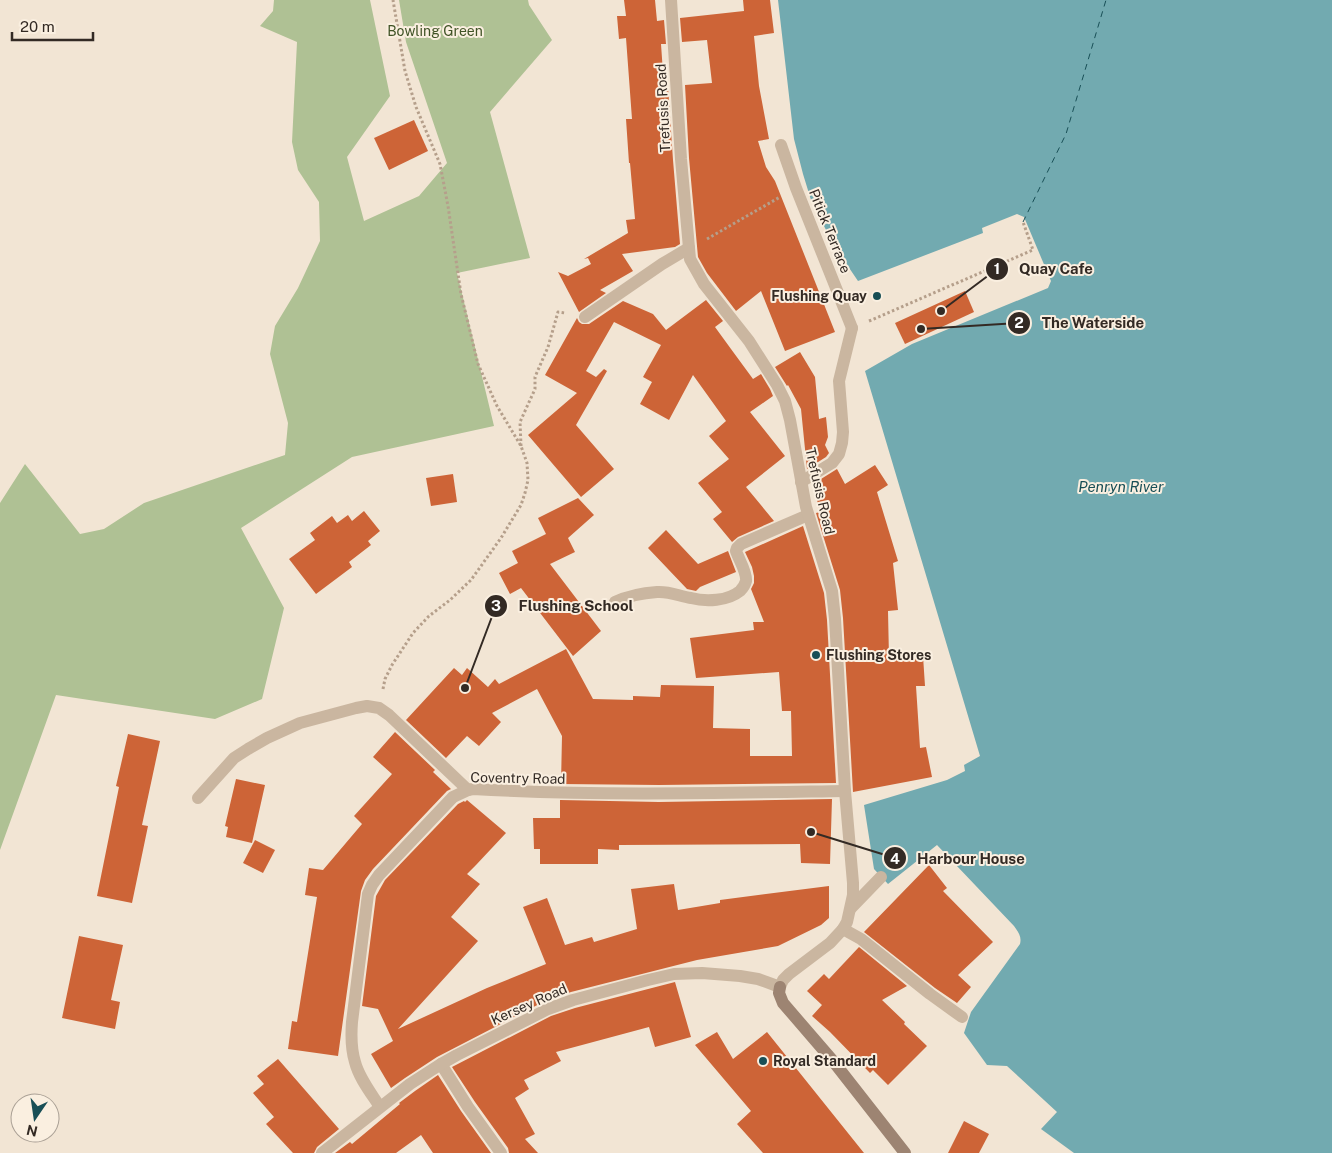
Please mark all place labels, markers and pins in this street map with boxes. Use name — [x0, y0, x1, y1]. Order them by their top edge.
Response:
callout: Quay Cafe — [984, 254, 1104, 284]
place label: Flushing Quay — [771, 288, 867, 304]
marker: Flushing Quay — [871, 290, 883, 302]
callout: The Waterside — [1007, 308, 1154, 338]
callout: Flushing School — [484, 591, 644, 621]
place label: Flushing Stores — [826, 647, 931, 663]
marker: Flushing Stores — [810, 649, 822, 661]
callout: Harbour House — [882, 843, 1035, 873]
place label: Royal Standard — [773, 1053, 876, 1069]
marker: Royal Standard — [757, 1055, 769, 1067]

